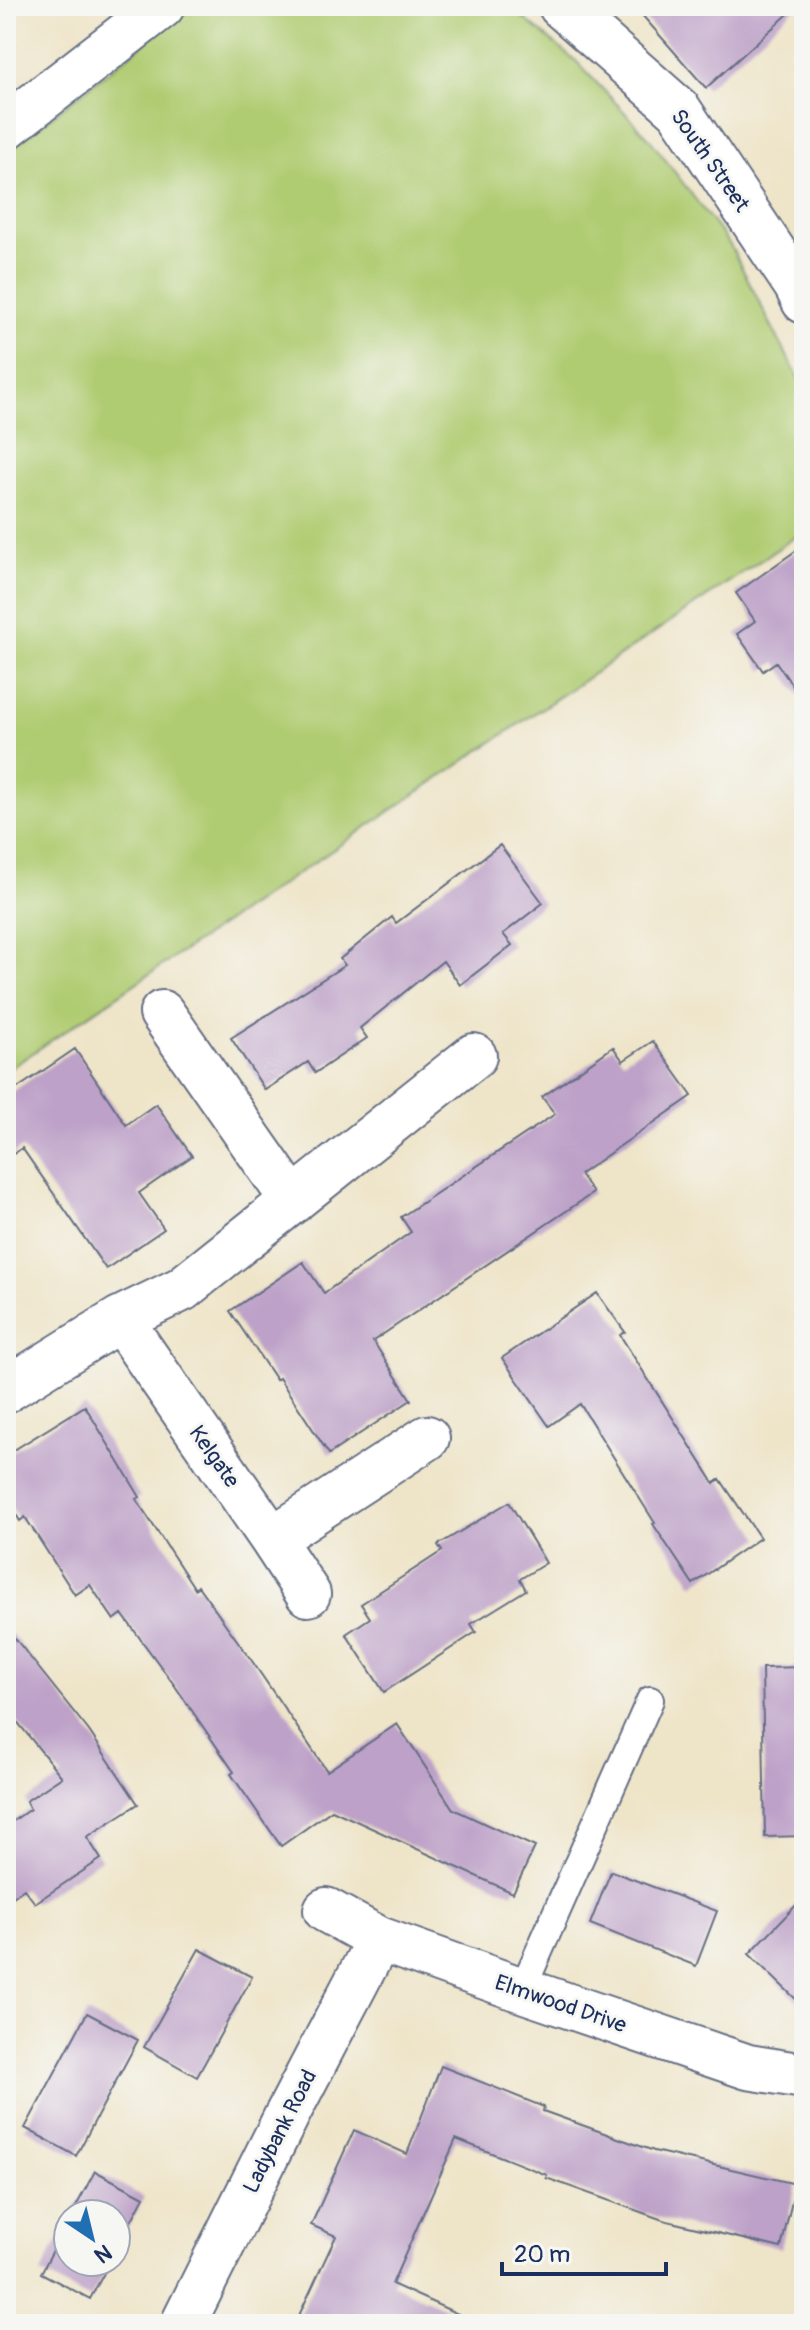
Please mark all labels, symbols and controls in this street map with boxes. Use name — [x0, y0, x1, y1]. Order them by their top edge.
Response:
street label: South Street — [664, 104, 756, 218]
street label: Kelgate — [183, 1420, 246, 1493]
street label: Elmwood Drive — [491, 1968, 630, 2040]
street label: Ladybank Road — [237, 2065, 323, 2198]
north arrow — [52, 2198, 132, 2278]
scale bar — [502, 2226, 666, 2276]
text: N — [89, 2238, 117, 2269]
text: 20 m — [514, 2240, 570, 2269]

